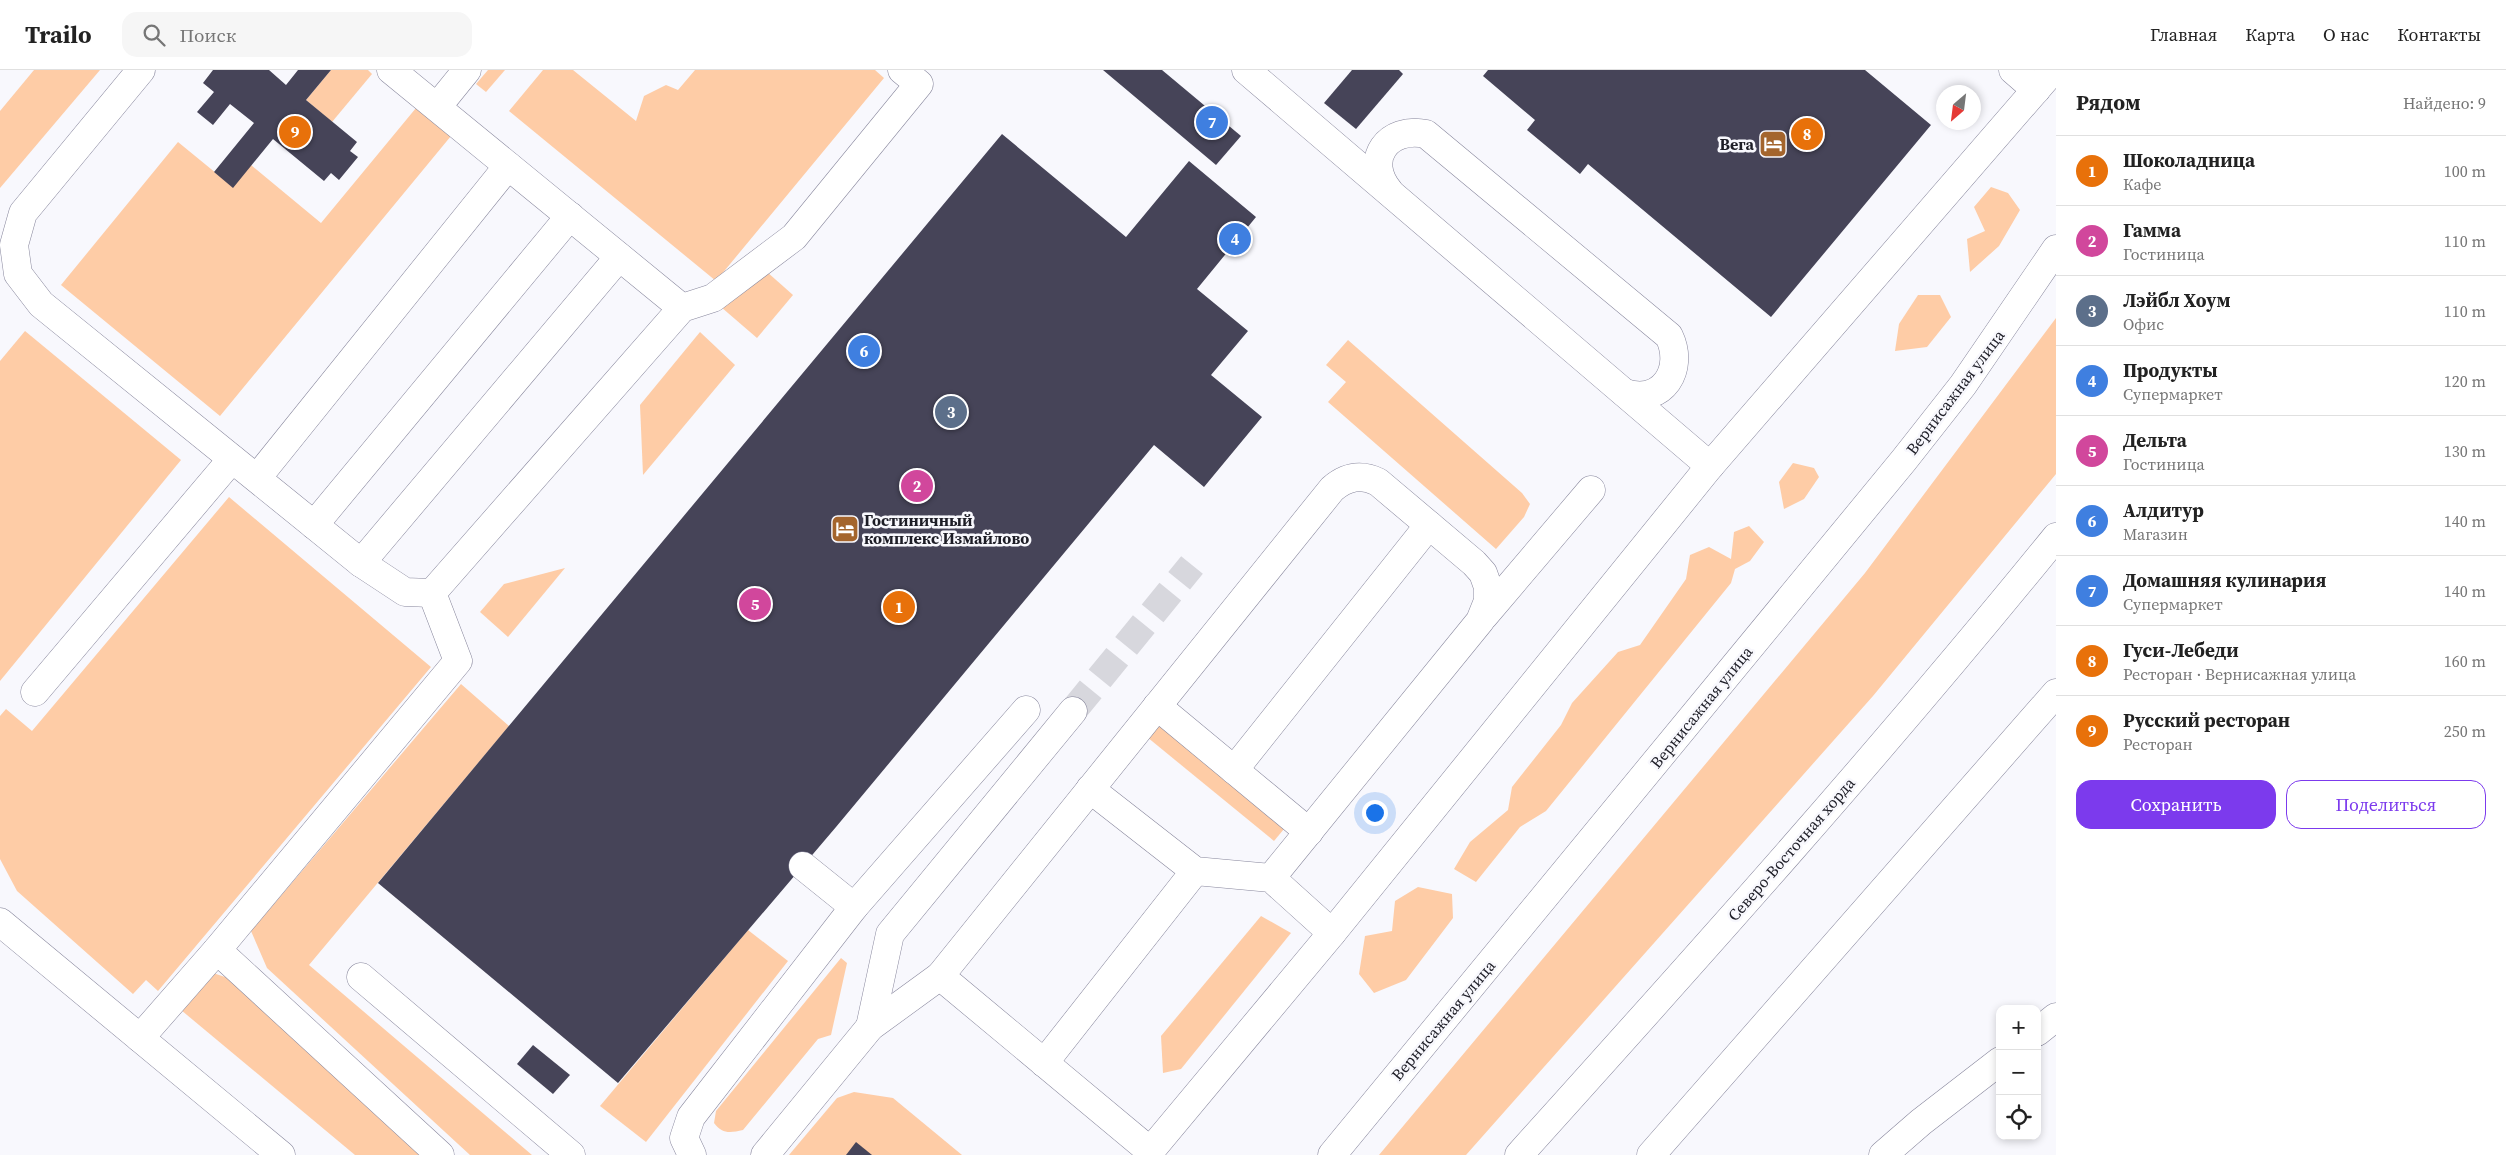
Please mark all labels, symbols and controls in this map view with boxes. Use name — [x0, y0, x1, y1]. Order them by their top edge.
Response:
search box — [122, 12, 472, 57]
text: Trailo — [25, 18, 92, 51]
icon: search — [140, 21, 168, 49]
text: Поиск — [180, 22, 236, 48]
text: Главная — [2150, 22, 2217, 47]
text: Карта — [2245, 22, 2295, 47]
text: О нас — [2323, 22, 2369, 47]
text: Контакты — [2397, 22, 2481, 47]
north arrow — [1936, 85, 1981, 130]
text: Рядом — [2076, 88, 2141, 117]
text: Найдено: 9 — [2403, 92, 2486, 114]
pin: 7 — [1196, 103, 1228, 141]
pin: 9 — [279, 113, 311, 151]
pin: 8 — [1791, 115, 1823, 153]
hotel icon: Вега — [1758, 129, 1788, 159]
place label: Вега — [1720, 133, 1754, 155]
text: Шоколадница — [2123, 147, 2255, 173]
text: 1 — [2088, 160, 2096, 182]
text: 100 m — [2444, 160, 2486, 182]
text: Кафе — [2123, 173, 2162, 195]
text: Гамма — [2123, 217, 2181, 243]
pin: 4 — [1219, 220, 1251, 258]
text: 2 — [2088, 230, 2096, 252]
text: 110 m — [2444, 230, 2486, 252]
text: Гостиница — [2123, 243, 2205, 265]
text: Лэйбл Хоум — [2123, 287, 2230, 313]
text: 3 — [2088, 300, 2096, 322]
text: 110 m — [2444, 300, 2486, 322]
text: Офис — [2123, 313, 2164, 335]
street label: Вернисажная улица — [1901, 324, 2010, 459]
pin: 6 — [848, 332, 880, 370]
text: Продукты — [2123, 357, 2218, 383]
text: 4 — [2088, 370, 2096, 392]
text: 120 m — [2444, 370, 2486, 392]
text: Супермаркет — [2123, 383, 2223, 405]
pin: 3 — [935, 393, 967, 431]
text: Дельта — [2123, 427, 2187, 453]
text: 5 — [2088, 440, 2096, 462]
text: 130 m — [2444, 440, 2486, 462]
text: Гостиница — [2123, 453, 2205, 475]
pin: 2 — [901, 467, 933, 505]
text: Алдитур — [2123, 497, 2204, 523]
place label: Гостиничный комплекс Измайлово — [864, 509, 1029, 549]
text: 6 — [2088, 510, 2096, 532]
text: 140 m — [2444, 510, 2486, 532]
hotel icon: Гостиничный комплекс Измайлово — [830, 514, 860, 544]
text: Магазин — [2123, 523, 2188, 545]
text: Домашняя кулинария — [2123, 567, 2326, 593]
text: 7 — [2088, 580, 2096, 602]
text: 140 m — [2444, 580, 2486, 602]
pin: 5 — [739, 585, 771, 623]
pin: 1 — [883, 588, 915, 626]
text: Супермаркет — [2123, 593, 2223, 615]
text: Гуси-Лебеди — [2123, 637, 2239, 663]
street label: Вернисажная улица — [1645, 641, 1758, 773]
text: 8 — [2088, 650, 2096, 672]
text: 160 m — [2444, 650, 2486, 672]
text: Ресторан · Вернисажная улица — [2123, 663, 2356, 685]
text: Русский ресторан — [2123, 707, 2290, 733]
text: 9 — [2088, 720, 2096, 742]
text: 250 m — [2444, 720, 2486, 742]
text: Ресторан — [2123, 733, 2193, 755]
street label: Северо-Восточная хорда — [1722, 772, 1860, 926]
button: Сохранить — [2076, 780, 2276, 829]
button: Поделиться — [2286, 780, 2486, 829]
your location — [1362, 800, 1388, 826]
street label: Вернисажная улица — [1386, 954, 1501, 1085]
map controls — [1996, 1005, 2041, 1140]
button: + — [1996, 1005, 2041, 1050]
button: − — [1996, 1050, 2041, 1095]
button: locate — [1996, 1095, 2041, 1140]

